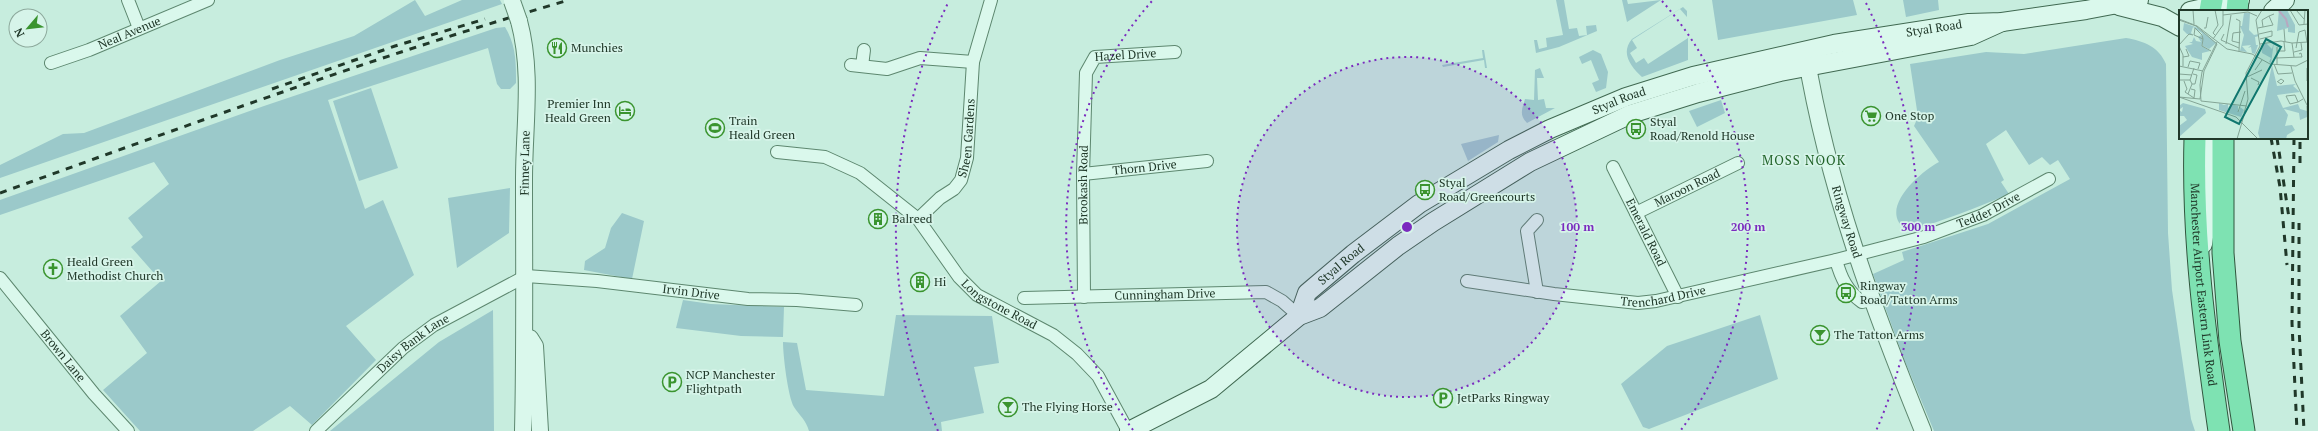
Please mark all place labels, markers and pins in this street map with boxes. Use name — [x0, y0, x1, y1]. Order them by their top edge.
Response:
restaurant icon: Munchies — [546, 37, 568, 59]
place label: Munchies — [571, 40, 623, 55]
place label: Premier Inn Heald Green — [545, 96, 611, 125]
hotel icon: Premier Inn Heald Green — [614, 100, 636, 122]
supermarket icon: One Stop — [1860, 105, 1882, 127]
place label: One Stop — [1885, 108, 1934, 123]
place label: Train Heald Green — [729, 113, 795, 142]
place label: Styal Road/Renold House — [1650, 114, 1755, 143]
sports icon: Train Heald Green — [704, 117, 726, 139]
bus stop icon: Styal Road/Renold House — [1625, 118, 1647, 140]
place label: Styal Road/Greencourts — [1439, 175, 1535, 204]
bus stop icon: Styal Road/Greencourts — [1414, 179, 1436, 201]
building icon: Balreed — [867, 208, 889, 230]
place label: Balreed — [892, 211, 933, 226]
centre of rings — [1400, 220, 1414, 234]
place label: Heald Green Methodist Church — [67, 254, 163, 283]
church icon: Heald Green Methodist Church — [42, 258, 64, 280]
building icon: Hi — [909, 271, 931, 293]
place label: Hi — [934, 274, 947, 289]
place label: Ringway Road/Tatton Arms — [1860, 278, 1958, 307]
bus stop icon: Ringway Road/Tatton Arms — [1835, 282, 1857, 304]
bar icon: The Tatton Arms — [1809, 324, 1831, 346]
place label: The Tatton Arms — [1834, 327, 1924, 342]
place label: NCP Manchester Flightpath — [686, 367, 776, 396]
parking icon: NCP Manchester Flightpath — [661, 371, 683, 393]
parking icon: JetParks Ringway — [1432, 387, 1454, 409]
place label: JetParks Ringway — [1457, 390, 1550, 405]
bar icon: The Flying Horse — [997, 396, 1019, 418]
place label: The Flying Horse — [1022, 399, 1113, 414]

